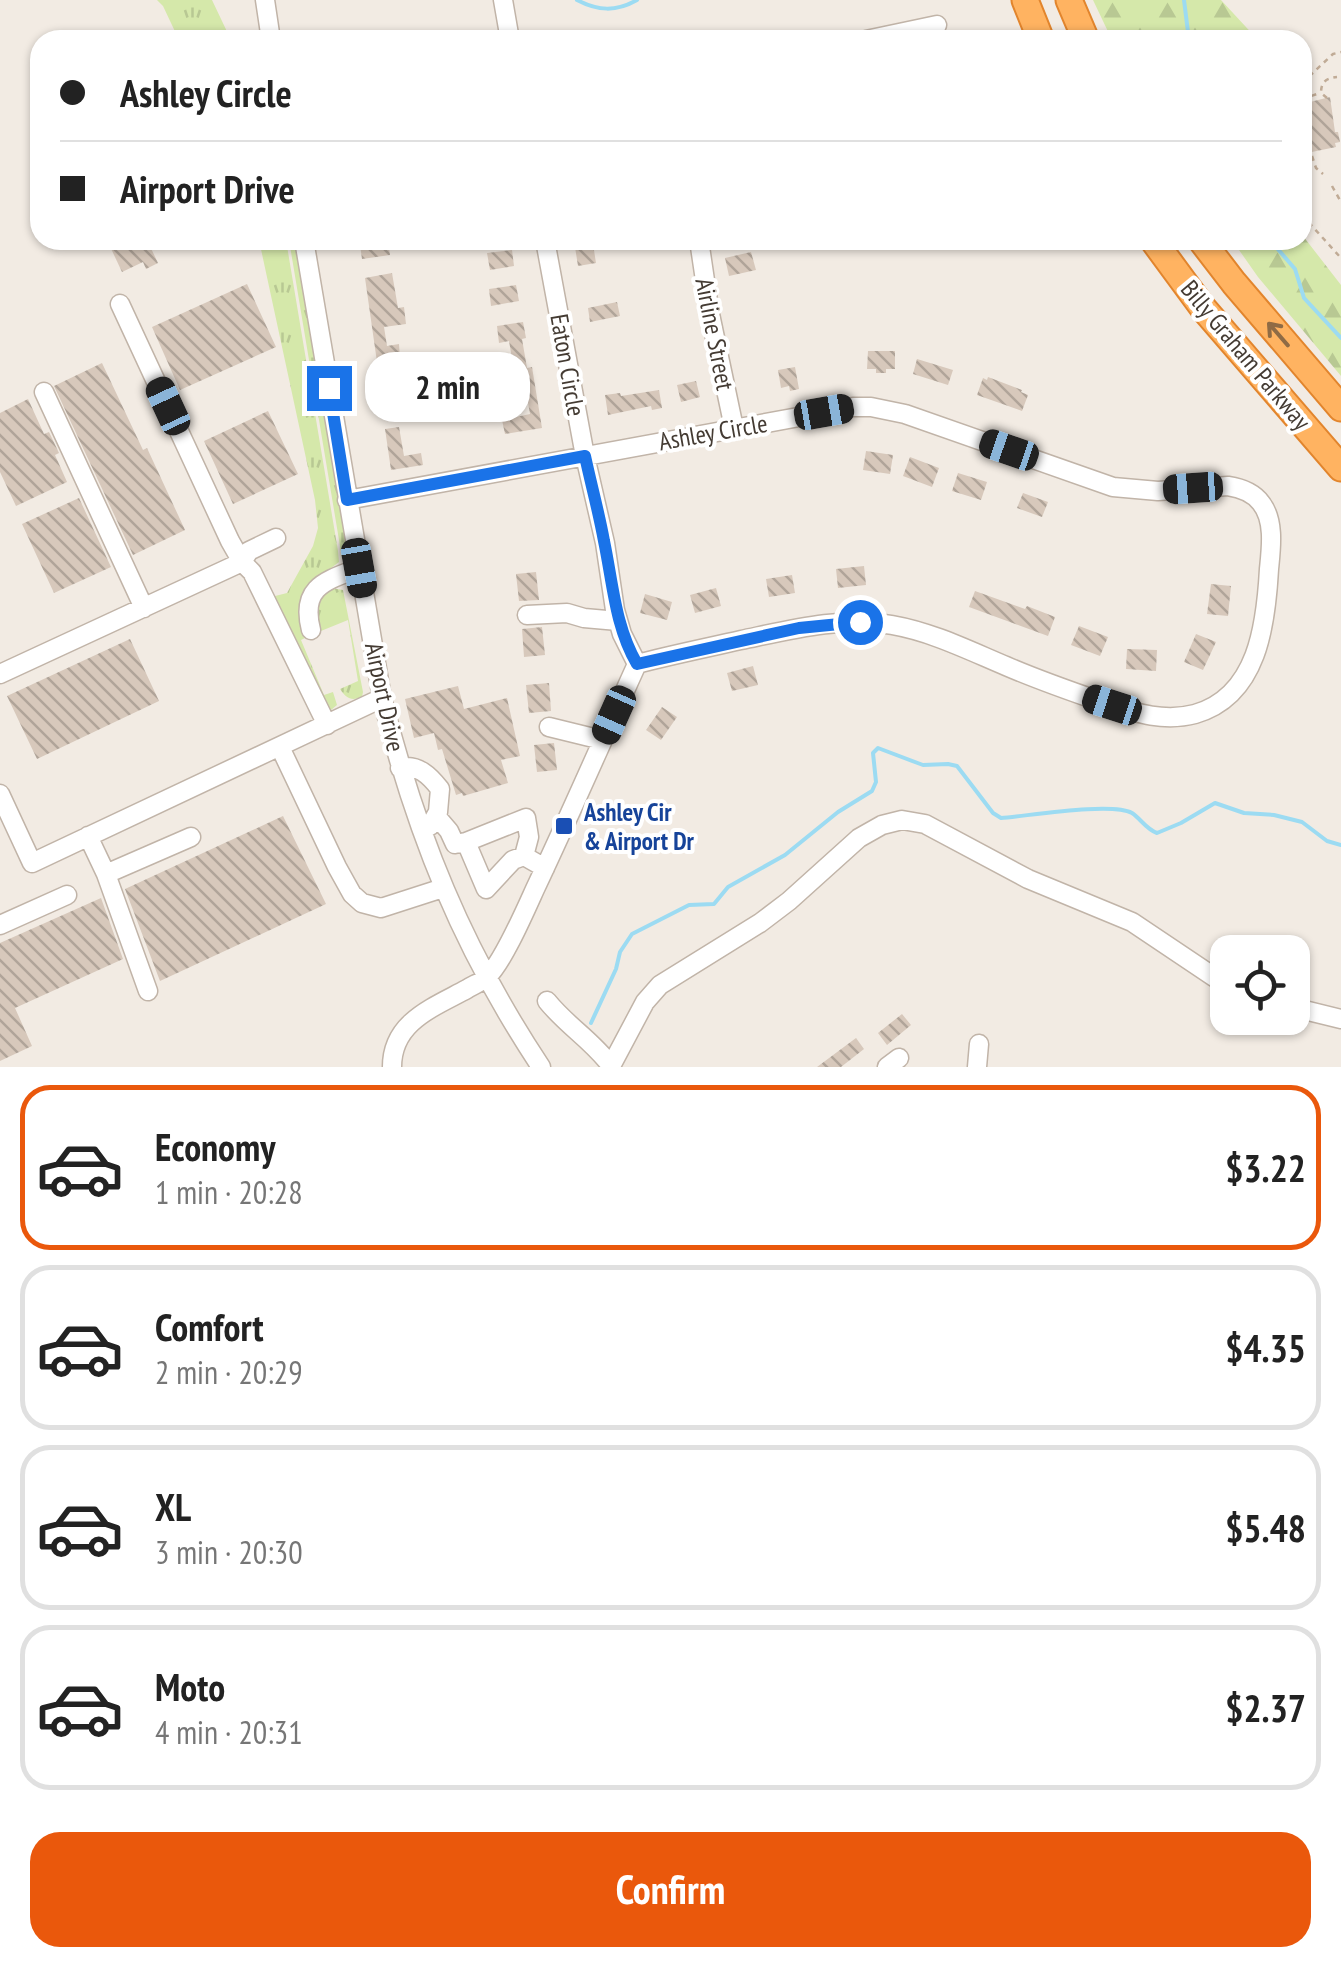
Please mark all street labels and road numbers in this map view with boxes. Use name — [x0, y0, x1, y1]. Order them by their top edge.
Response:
street label: Billy Graham Parkway — [1174, 274, 1318, 437]
street label: Airline Street — [688, 275, 742, 393]
street label: Eaton Circle — [543, 311, 593, 419]
street label: Ashley Circle — [656, 407, 770, 457]
street label: Airport Drive — [358, 639, 412, 755]

